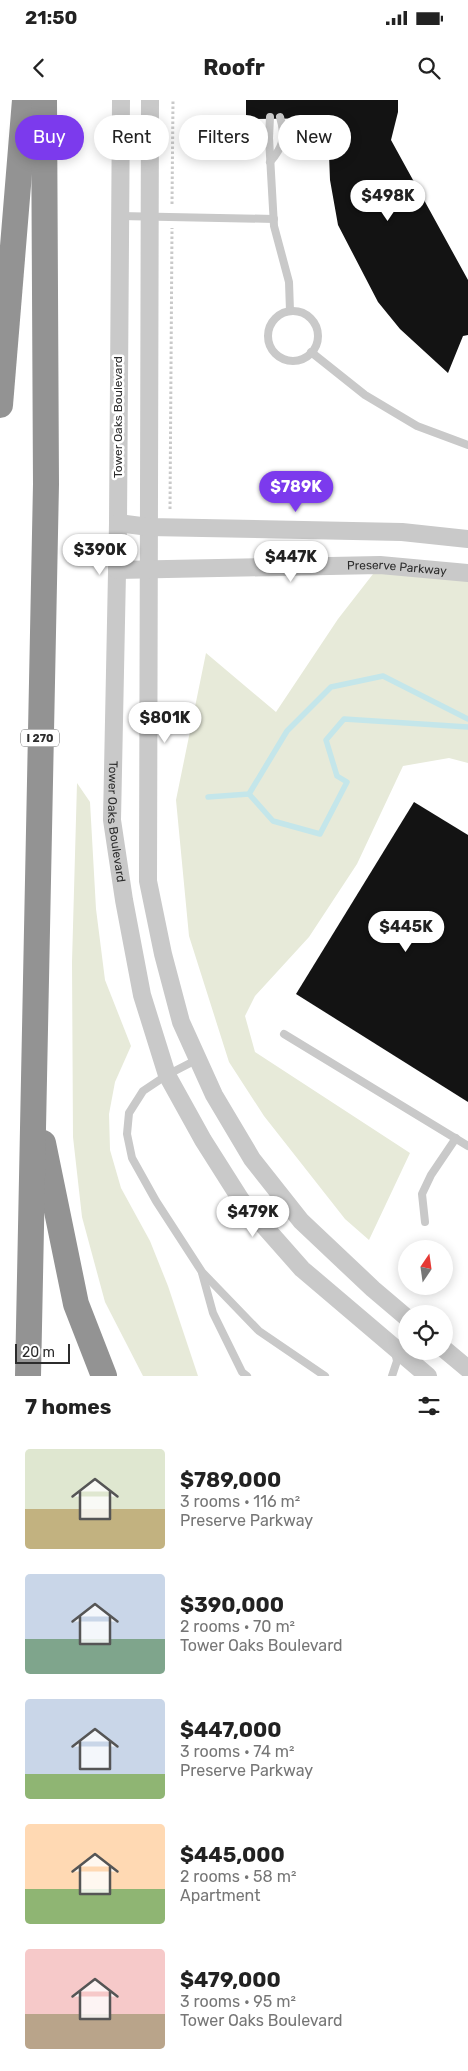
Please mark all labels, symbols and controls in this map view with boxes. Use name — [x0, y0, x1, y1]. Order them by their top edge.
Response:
text: 21:50 — [25, 6, 78, 29]
icon: back — [25, 54, 53, 82]
text: Roofr — [203, 54, 265, 81]
icon: search — [415, 54, 443, 82]
chip: Buy — [15, 115, 84, 160]
chip: Rent — [94, 115, 169, 160]
chip: Filters — [179, 115, 268, 160]
chip: New — [278, 115, 351, 160]
pin: $498K — [353, 180, 423, 222]
text: $498K — [361, 186, 415, 205]
street label: Tower Oaks Boulevard — [111, 356, 125, 478]
pin: $789K — [261, 470, 331, 513]
text: $789K — [270, 477, 322, 496]
pin: $390K — [65, 534, 135, 576]
text: $390K — [74, 540, 126, 559]
pin: $447K — [256, 540, 326, 583]
text: $447K — [265, 547, 317, 566]
street label: Preserve Parkway — [347, 558, 448, 578]
pin: $801K — [130, 702, 200, 744]
text: $801K — [140, 708, 190, 727]
road number: I 270 — [21, 730, 59, 746]
street label: Tower Oaks Boulevard — [105, 761, 128, 883]
pin: $445K — [371, 910, 441, 953]
text: $445K — [379, 917, 433, 936]
pin: $479K — [218, 1196, 288, 1238]
text: $479K — [227, 1202, 279, 1221]
north arrow — [398, 1240, 452, 1295]
map controls — [398, 1240, 453, 1360]
button: locate — [398, 1305, 453, 1360]
scale bar — [15, 1341, 70, 1364]
text: 20 m — [22, 1344, 55, 1361]
icon: filters — [415, 1392, 443, 1420]
text: 7 homes — [25, 1394, 111, 1419]
text: $789,000 — [180, 1467, 281, 1492]
icon: home — [65, 1469, 125, 1529]
text: 3 rooms · 116 m² — [180, 1492, 300, 1511]
text: Preserve Parkway — [180, 1511, 313, 1530]
text: $390,000 — [180, 1592, 284, 1617]
icon: home — [65, 1594, 125, 1654]
text: 2 rooms · 70 m² — [180, 1617, 295, 1636]
text: Tower Oaks Boulevard — [180, 1636, 343, 1655]
text: $447,000 — [180, 1717, 282, 1742]
icon: home — [65, 1719, 125, 1779]
text: 3 rooms · 74 m² — [180, 1742, 295, 1761]
text: Preserve Parkway — [180, 1761, 313, 1780]
text: $445,000 — [180, 1842, 285, 1867]
icon: home — [65, 1844, 125, 1904]
text: 2 rooms · 58 m² — [180, 1867, 296, 1886]
text: Apartment — [180, 1886, 260, 1905]
text: $479,000 — [180, 1967, 281, 1992]
icon: home — [65, 1969, 125, 2029]
text: 3 rooms · 95 m² — [180, 1992, 296, 2011]
text: Tower Oaks Boulevard — [180, 2011, 343, 2030]

